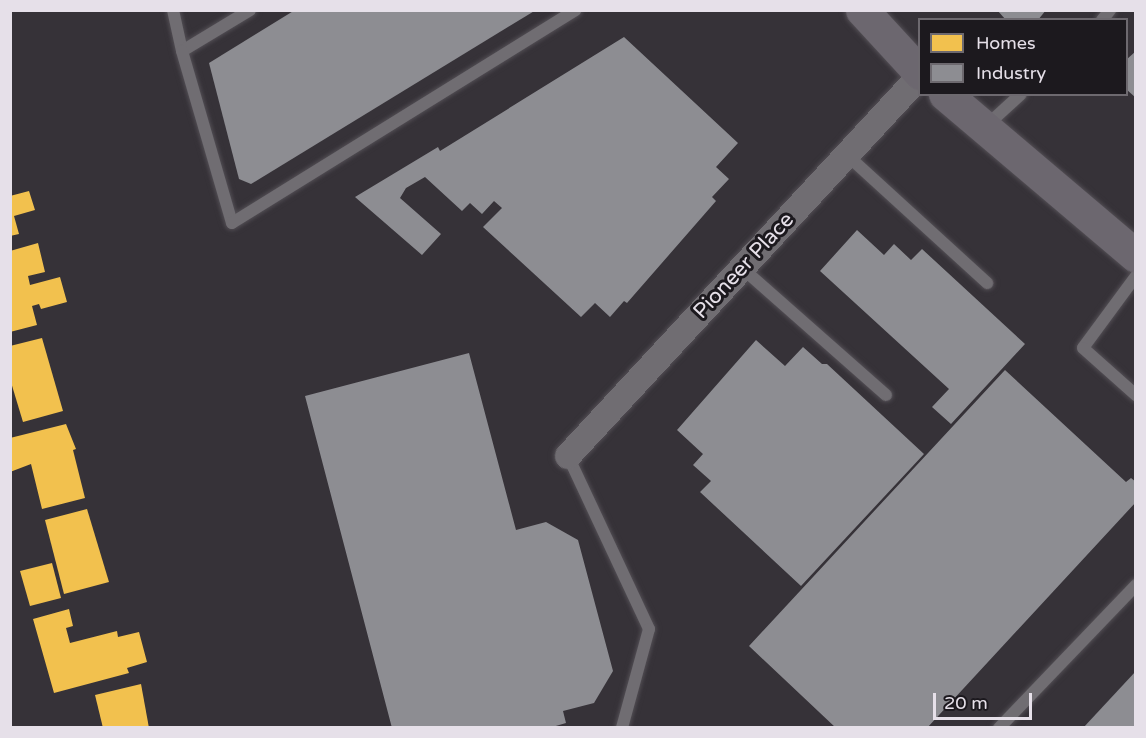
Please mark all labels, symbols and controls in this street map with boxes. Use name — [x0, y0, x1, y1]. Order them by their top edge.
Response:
legend — [918, 18, 1128, 96]
text: Homes — [976, 32, 1036, 54]
text: Industry — [976, 62, 1046, 84]
street label: Pioneer Place — [688, 208, 800, 324]
scale bar — [936, 681, 1035, 719]
text: 20 m — [944, 692, 988, 714]

